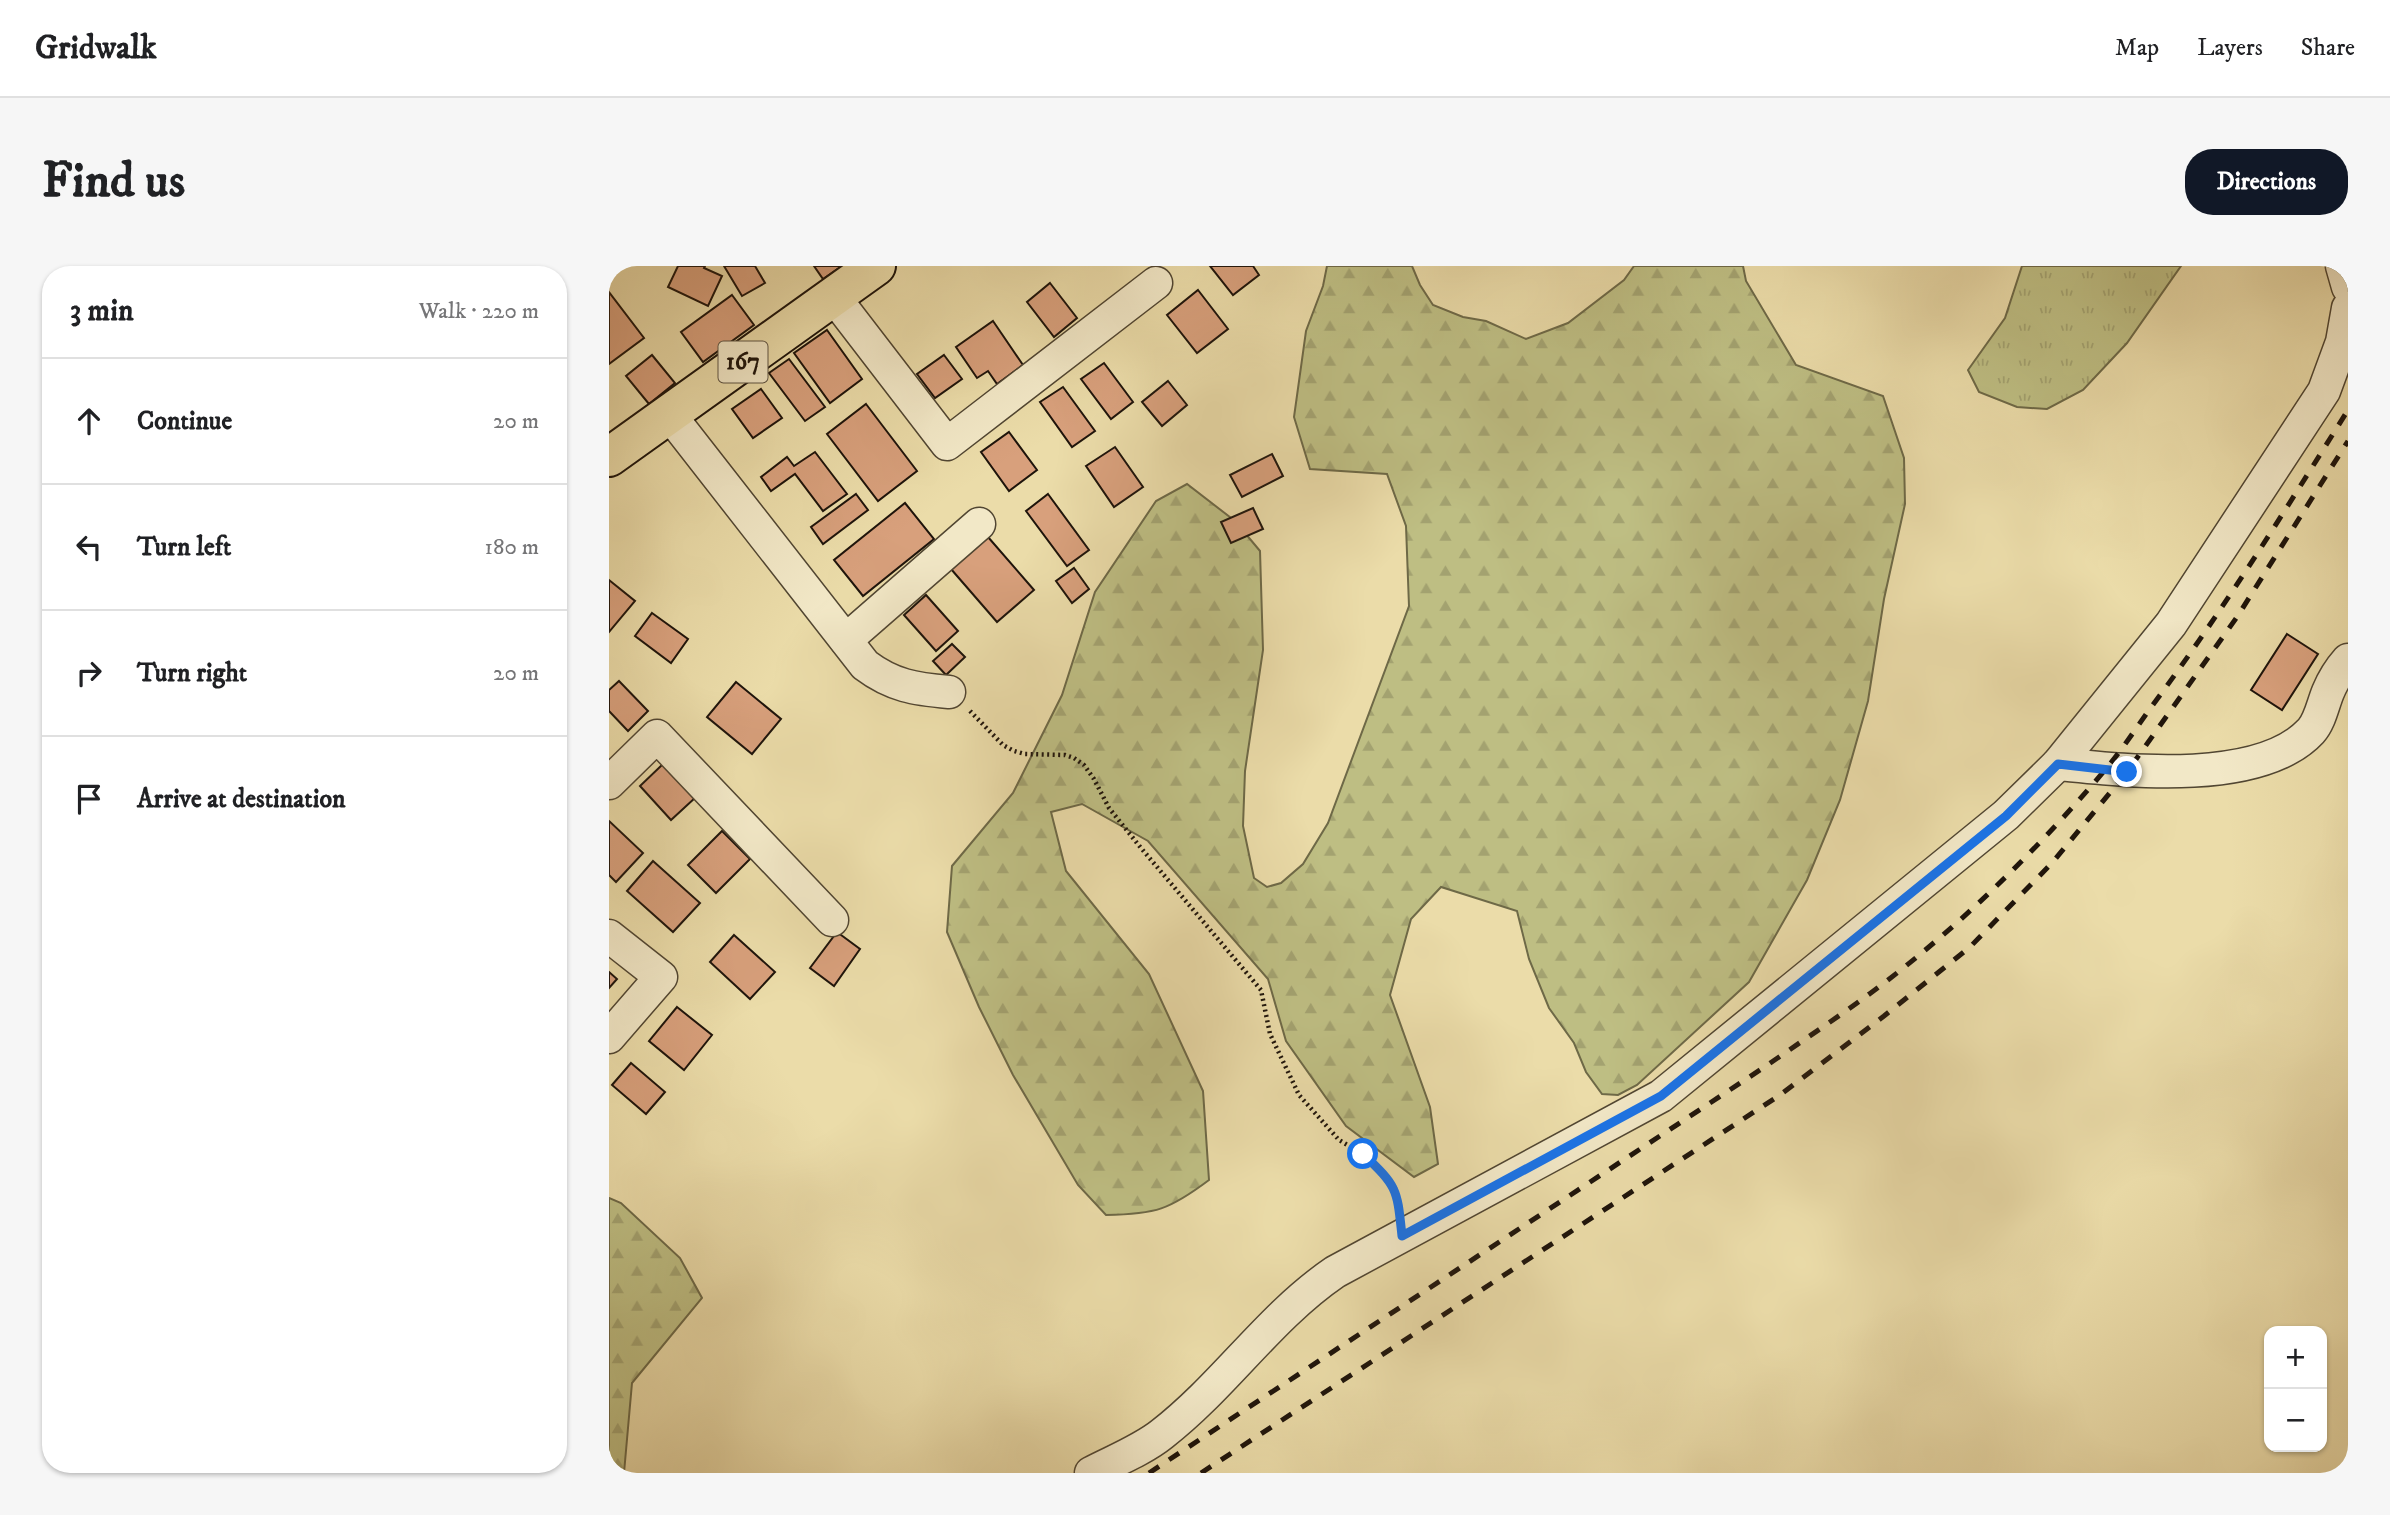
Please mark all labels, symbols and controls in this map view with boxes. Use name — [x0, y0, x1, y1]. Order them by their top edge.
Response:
text: Gridwalk — [35, 28, 157, 69]
text: Map — [2115, 33, 2159, 63]
text: Layers — [2197, 33, 2263, 63]
text: Share — [2301, 33, 2355, 63]
button: Directions — [2185, 149, 2348, 215]
text: Find us — [42, 151, 185, 213]
text: 3 min — [70, 293, 134, 330]
text: Walk · 220 m — [419, 297, 539, 326]
road number: 167 — [719, 342, 767, 382]
icon: ahead — [70, 402, 108, 440]
text: Continue — [137, 405, 232, 438]
text: 20 m — [493, 407, 539, 436]
icon: left — [70, 528, 108, 566]
text: Turn left — [137, 531, 231, 564]
text: 180 m — [484, 533, 539, 562]
icon: right — [70, 654, 108, 692]
text: Turn right — [137, 657, 247, 690]
text: 20 m — [493, 659, 539, 688]
route end — [2111, 756, 2142, 787]
icon: arrive — [70, 780, 108, 818]
text: Arrive at destination — [137, 783, 346, 816]
route start — [1347, 1138, 1378, 1169]
map controls — [2264, 1326, 2327, 1452]
button: + — [2264, 1326, 2327, 1389]
button: − — [2264, 1389, 2327, 1452]

